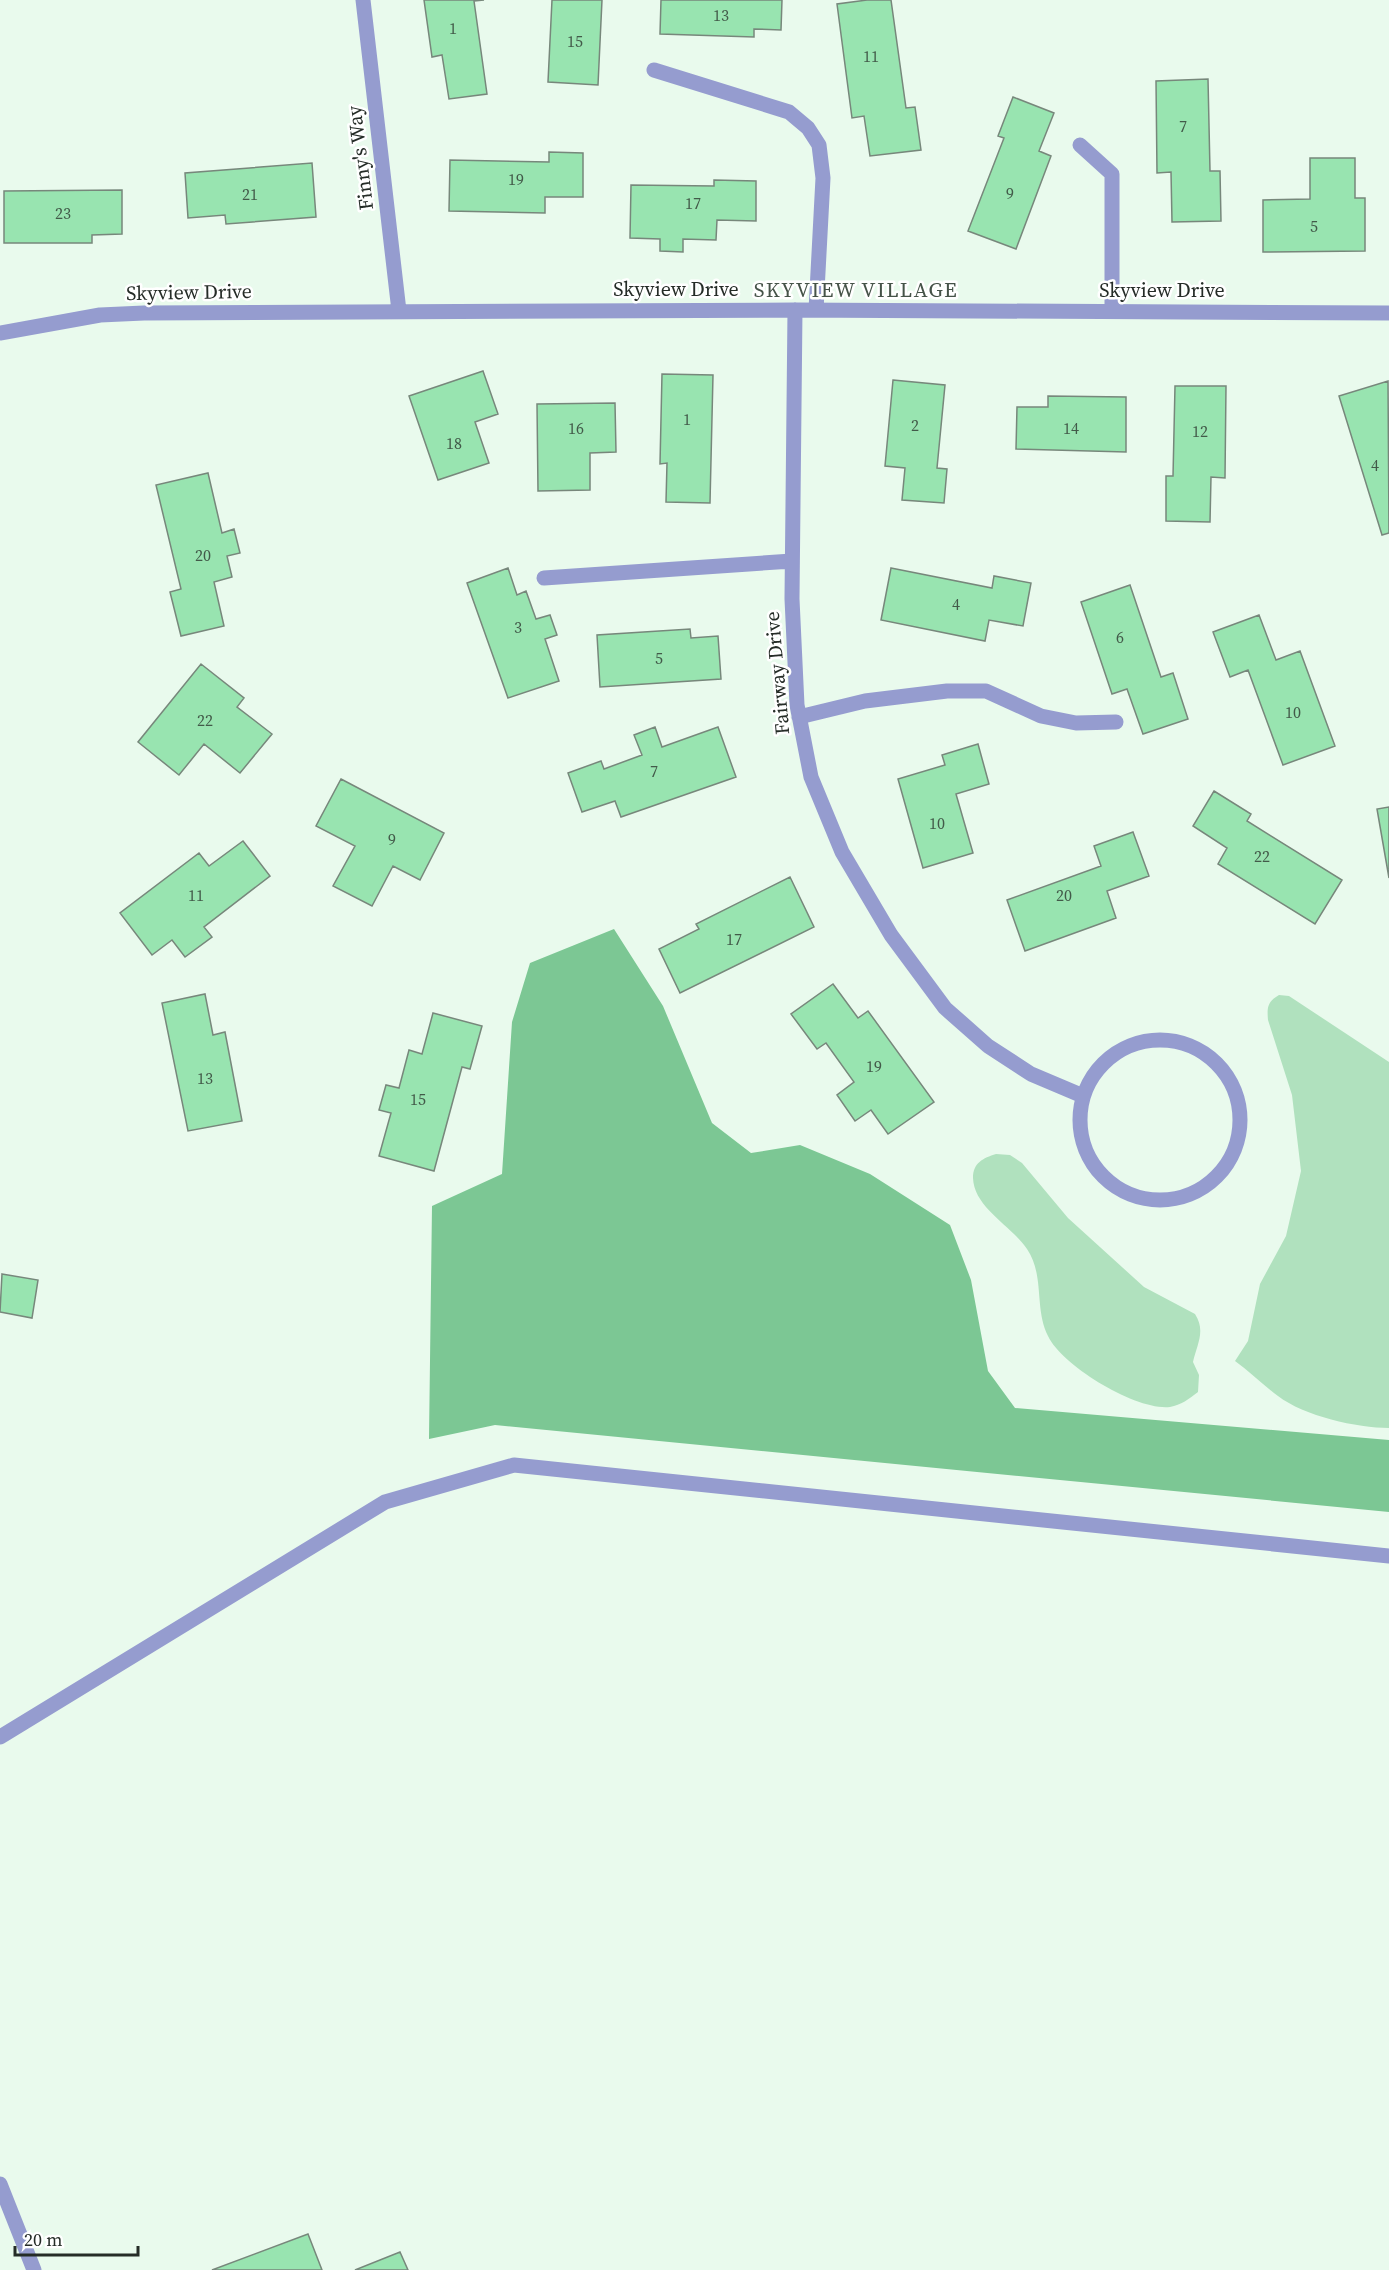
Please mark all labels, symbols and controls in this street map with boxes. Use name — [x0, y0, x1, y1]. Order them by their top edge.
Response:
house number: 13 — [713, 4, 729, 26]
house number: 1 — [449, 17, 457, 39]
house number: 15 — [567, 30, 583, 52]
house number: 11 — [863, 45, 879, 67]
street label: Finny's Way — [340, 103, 380, 212]
house number: 7 — [1179, 115, 1187, 137]
house number: 19 — [508, 168, 524, 190]
house number: 9 — [1006, 182, 1014, 204]
house number: 21 — [242, 183, 258, 205]
house number: 17 — [685, 192, 701, 214]
house number: 23 — [55, 202, 71, 224]
house number: 5 — [1310, 215, 1318, 237]
street label: Skyview Drive — [613, 275, 739, 303]
district label: SKYVIEW VILLAGE — [754, 275, 958, 304]
street label: Skyview Drive — [1099, 276, 1225, 304]
street label: Skyview Drive — [126, 277, 252, 307]
house number: 1 — [683, 408, 691, 430]
house number: 2 — [911, 414, 919, 436]
house number: 16 — [568, 417, 584, 439]
house number: 14 — [1063, 417, 1079, 439]
house number: 12 — [1192, 420, 1208, 442]
house number: 18 — [446, 432, 462, 454]
house number: 4 — [1371, 454, 1379, 476]
house number: 20 — [195, 544, 211, 566]
house number: 4 — [952, 593, 960, 615]
street label: Fairway Drive — [758, 610, 796, 736]
house number: 3 — [514, 616, 522, 638]
house number: 6 — [1116, 626, 1124, 648]
house number: 5 — [655, 647, 663, 669]
house number: 10 — [1285, 701, 1301, 723]
house number: 22 — [197, 709, 213, 731]
house number: 7 — [650, 760, 658, 782]
house number: 10 — [929, 812, 945, 834]
house number: 9 — [388, 828, 396, 850]
house number: 22 — [1254, 845, 1270, 867]
house number: 11 — [188, 884, 204, 906]
house number: 20 — [1056, 884, 1072, 906]
house number: 17 — [726, 928, 742, 950]
house number: 19 — [866, 1055, 882, 1077]
house number: 13 — [197, 1067, 213, 1089]
house number: 15 — [410, 1088, 426, 1110]
scale bar — [15, 2219, 138, 2257]
text: 20 m — [24, 2227, 62, 2252]

